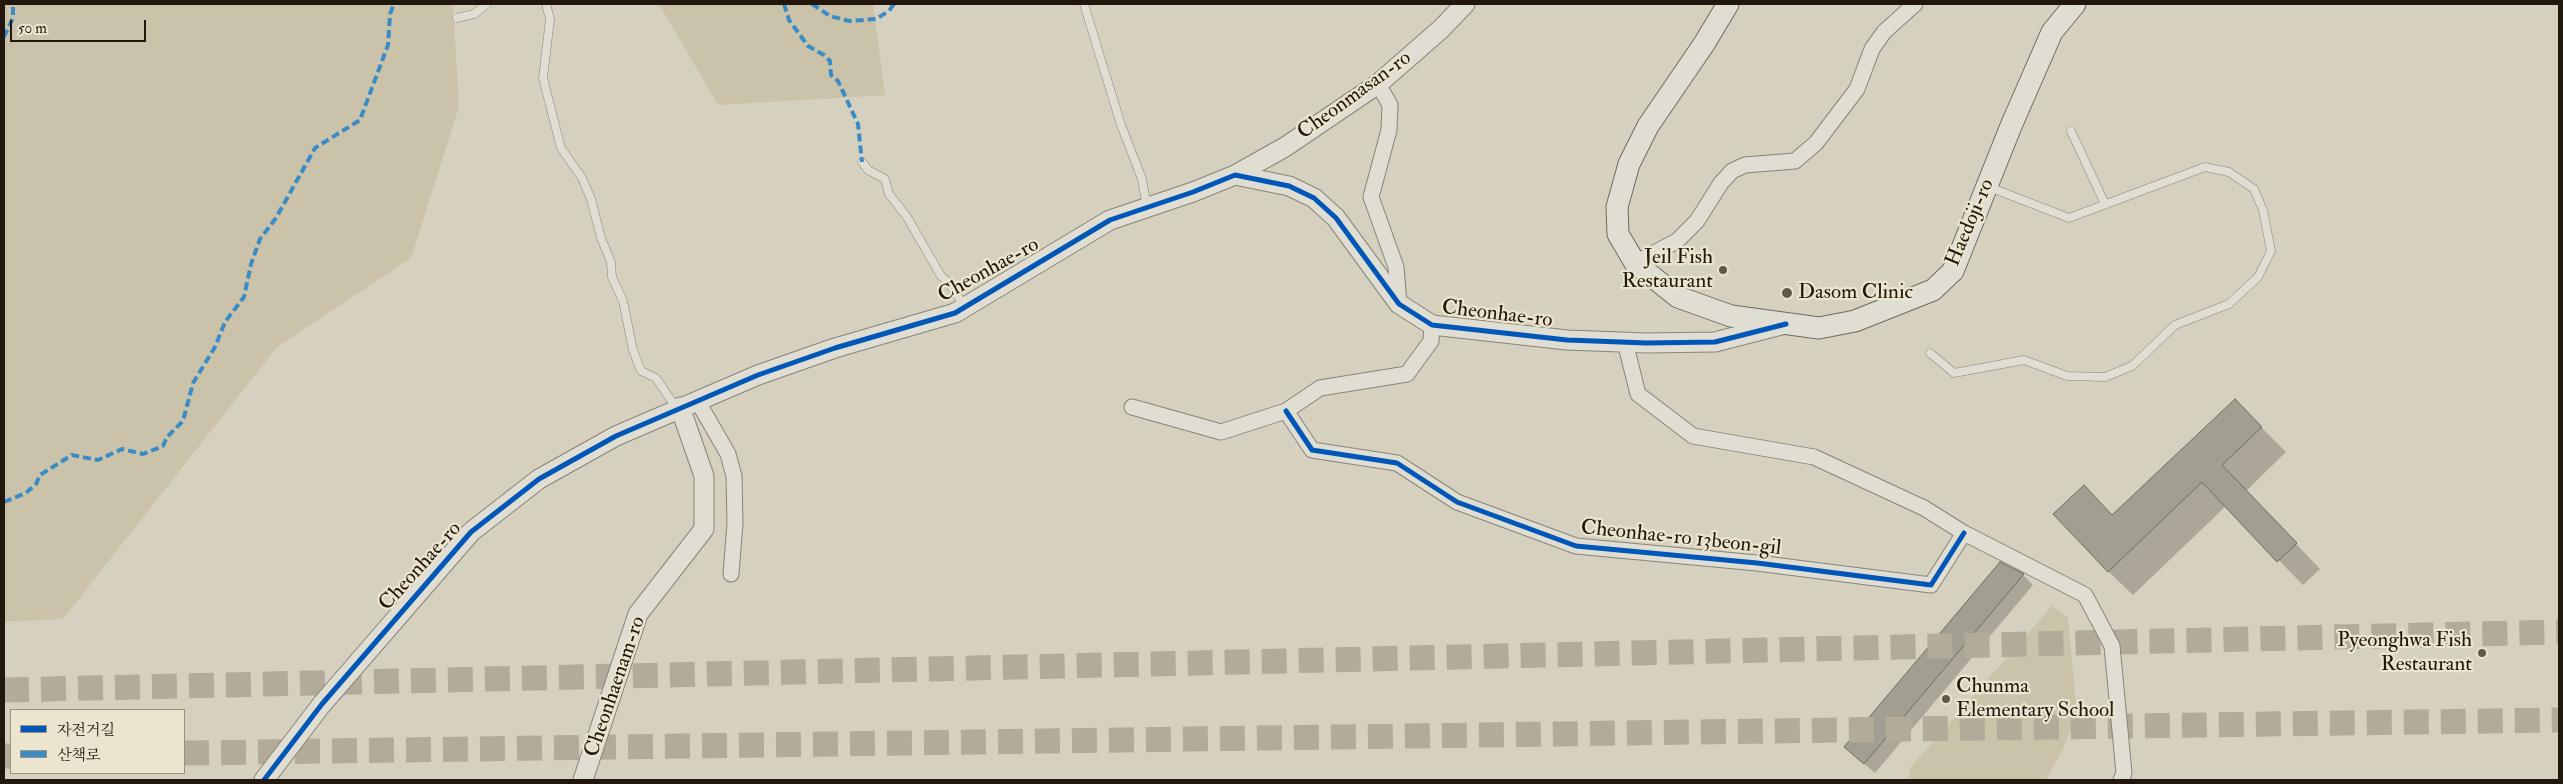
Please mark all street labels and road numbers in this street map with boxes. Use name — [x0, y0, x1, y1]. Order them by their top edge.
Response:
street label: Cheonmasan-ro — [1293, 46, 1417, 146]
street label: Haedoji-ro — [1941, 176, 2001, 270]
street label: Cheonhae-ro — [934, 233, 1044, 309]
street label: Cheonhae-ro — [1440, 296, 1554, 334]
street label: Cheonhae-ro 13beon-gil — [1580, 516, 1782, 562]
street label: Cheonhae-ro — [374, 517, 468, 617]
street label: Cheonhaenam-ro — [580, 613, 652, 761]

